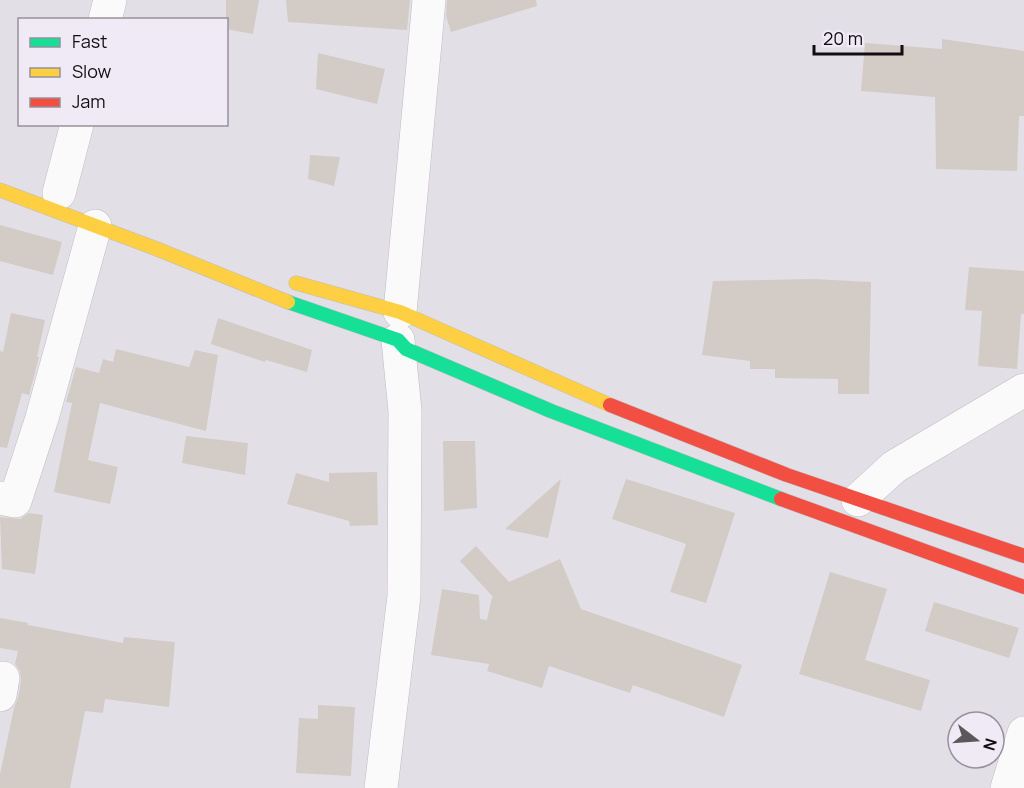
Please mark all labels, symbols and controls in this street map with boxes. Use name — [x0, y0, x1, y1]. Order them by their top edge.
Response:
legend — [18, 18, 228, 126]
scale bar — [814, 18, 902, 56]
text: 20 m — [823, 26, 863, 50]
text: Fast — [72, 29, 107, 53]
text: Slow — [72, 59, 112, 83]
text: Jam — [72, 89, 106, 113]
north arrow — [946, 710, 1006, 770]
text: N — [978, 736, 1003, 753]

